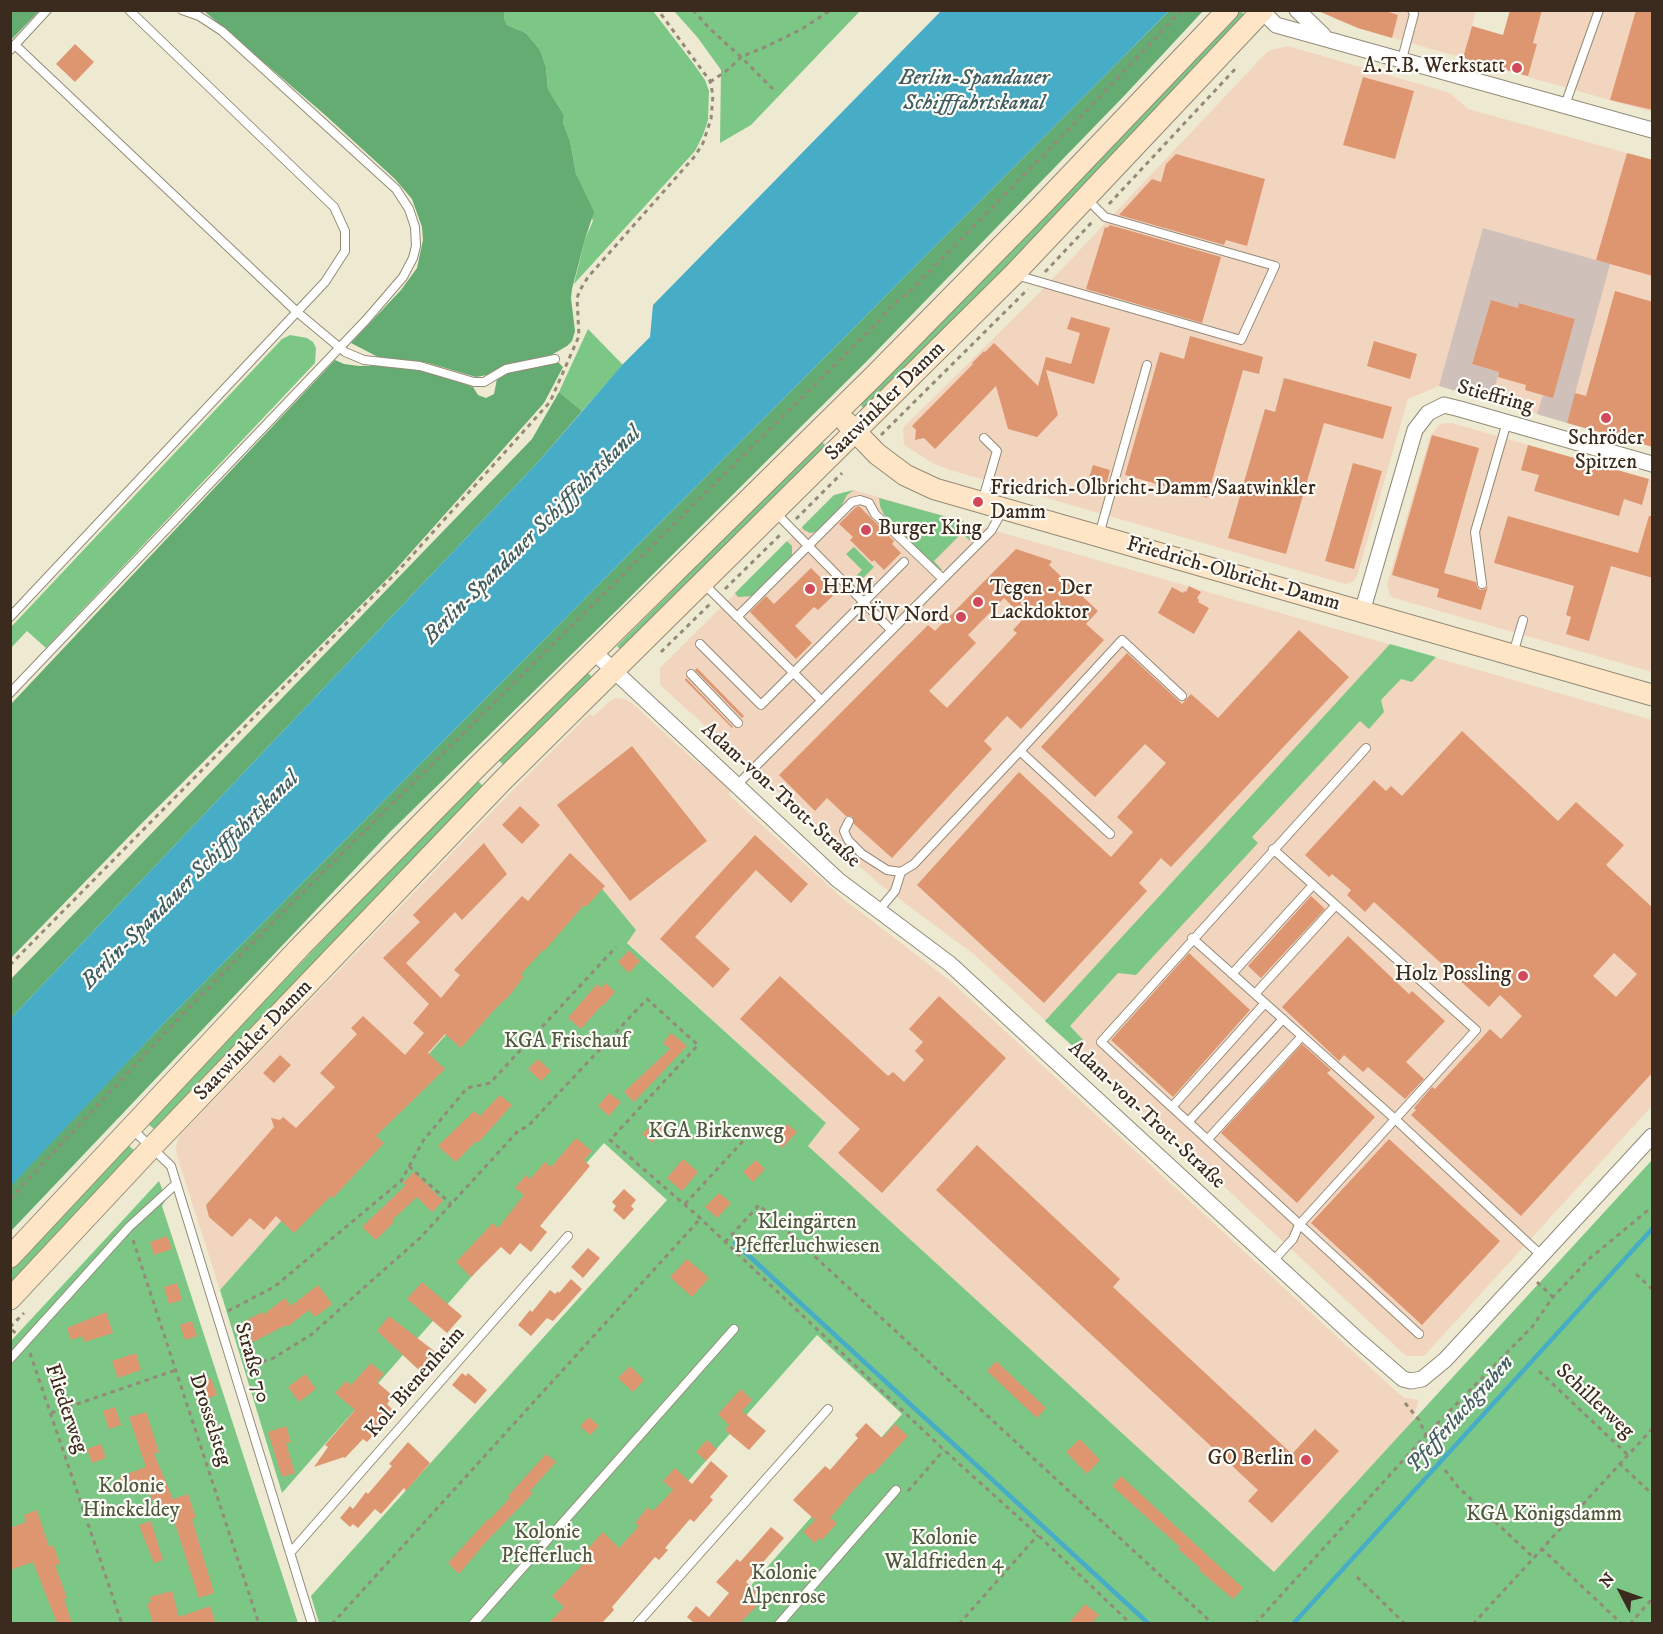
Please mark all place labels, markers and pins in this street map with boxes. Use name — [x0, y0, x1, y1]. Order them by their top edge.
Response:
place label: A.T.B. Werkstatt — [1363, 55, 1505, 81]
marker: A.T.B. Werkstatt — [1510, 61, 1524, 75]
marker: Schröder Spitzen — [1599, 411, 1613, 425]
place label: Schröder Spitzen — [1568, 427, 1644, 477]
place label: Friedrich-Olbricht-Damm/Saatwinkler Damm — [990, 477, 1316, 527]
marker: Friedrich-Olbricht-Damm/Saatwinkler Damm — [971, 495, 985, 509]
place label: Burger King — [878, 517, 982, 543]
marker: Burger King — [859, 523, 873, 537]
place label: HEM — [822, 576, 874, 602]
place label: Tegen - Der Lackdoktor — [990, 577, 1092, 627]
marker: HEM — [803, 582, 817, 596]
marker: Tegen - Der Lackdoktor — [971, 595, 985, 609]
place label: TÜV Nord — [854, 604, 949, 630]
marker: TÜV Nord — [954, 610, 968, 624]
place label: Holz Possling — [1395, 963, 1511, 989]
marker: Holz Possling — [1516, 969, 1530, 983]
place label: GO Berlin — [1208, 1447, 1294, 1473]
marker: GO Berlin — [1299, 1453, 1313, 1467]

